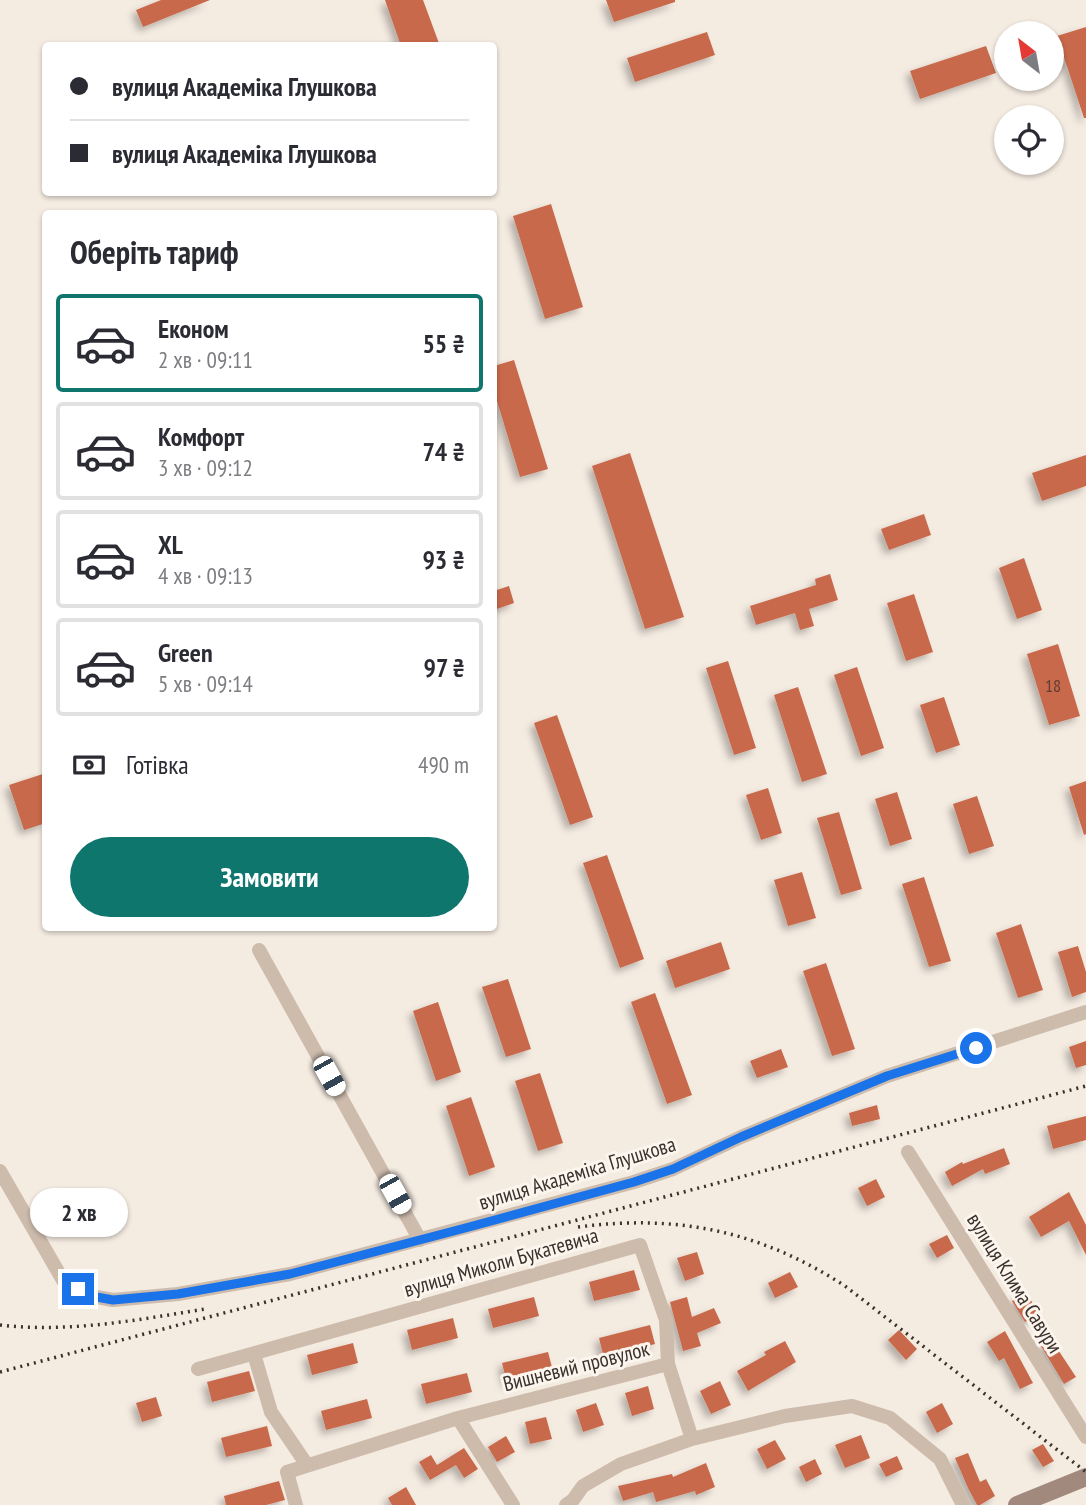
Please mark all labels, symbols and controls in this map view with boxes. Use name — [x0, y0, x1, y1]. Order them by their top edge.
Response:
north arrow — [994, 21, 1064, 91]
map controls — [994, 21, 1064, 175]
text: вулиця Академіка Глушкова — [112, 70, 377, 103]
button: locate — [994, 105, 1064, 175]
text: вулиця Академіка Глушкова — [112, 137, 377, 170]
text: Оберіть тариф — [70, 231, 238, 273]
icon: car — [74, 312, 137, 375]
text: Економ — [158, 312, 229, 345]
text: 55 ₴ — [422, 327, 465, 360]
text: 2 хв · 09:11 — [158, 345, 253, 374]
icon: car — [74, 420, 137, 483]
text: Комфорт — [158, 420, 244, 453]
text: 74 ₴ — [422, 435, 465, 468]
text: 3 хв · 09:12 — [158, 453, 253, 482]
icon: car — [74, 528, 137, 591]
text: XL — [158, 528, 183, 561]
text: 93 ₴ — [422, 543, 465, 576]
text: 4 хв · 09:13 — [158, 561, 253, 590]
icon: car — [74, 636, 137, 699]
text: Green — [158, 636, 213, 669]
text: 97 ₴ — [424, 651, 465, 684]
text: 5 хв · 09:14 — [158, 669, 253, 698]
house number: 18 — [1045, 674, 1061, 697]
icon: cash — [70, 746, 108, 784]
text: Готівка — [126, 748, 189, 781]
text: 490 m — [418, 750, 469, 779]
button: Замовити — [70, 837, 469, 917]
route start — [960, 1032, 992, 1064]
car — [310, 1053, 349, 1099]
street label: вулиця Академіка Глушкова — [475, 1130, 679, 1216]
car — [376, 1171, 415, 1217]
callout: 2 хв — [29, 1188, 127, 1236]
text: 2 хв — [61, 1198, 97, 1227]
street label: вулиця Клима Савури — [961, 1208, 1069, 1358]
street label: вулиця Миколи Букатевича — [401, 1221, 601, 1303]
route end — [62, 1273, 94, 1305]
street label: Вишневий провулок — [500, 1335, 652, 1397]

